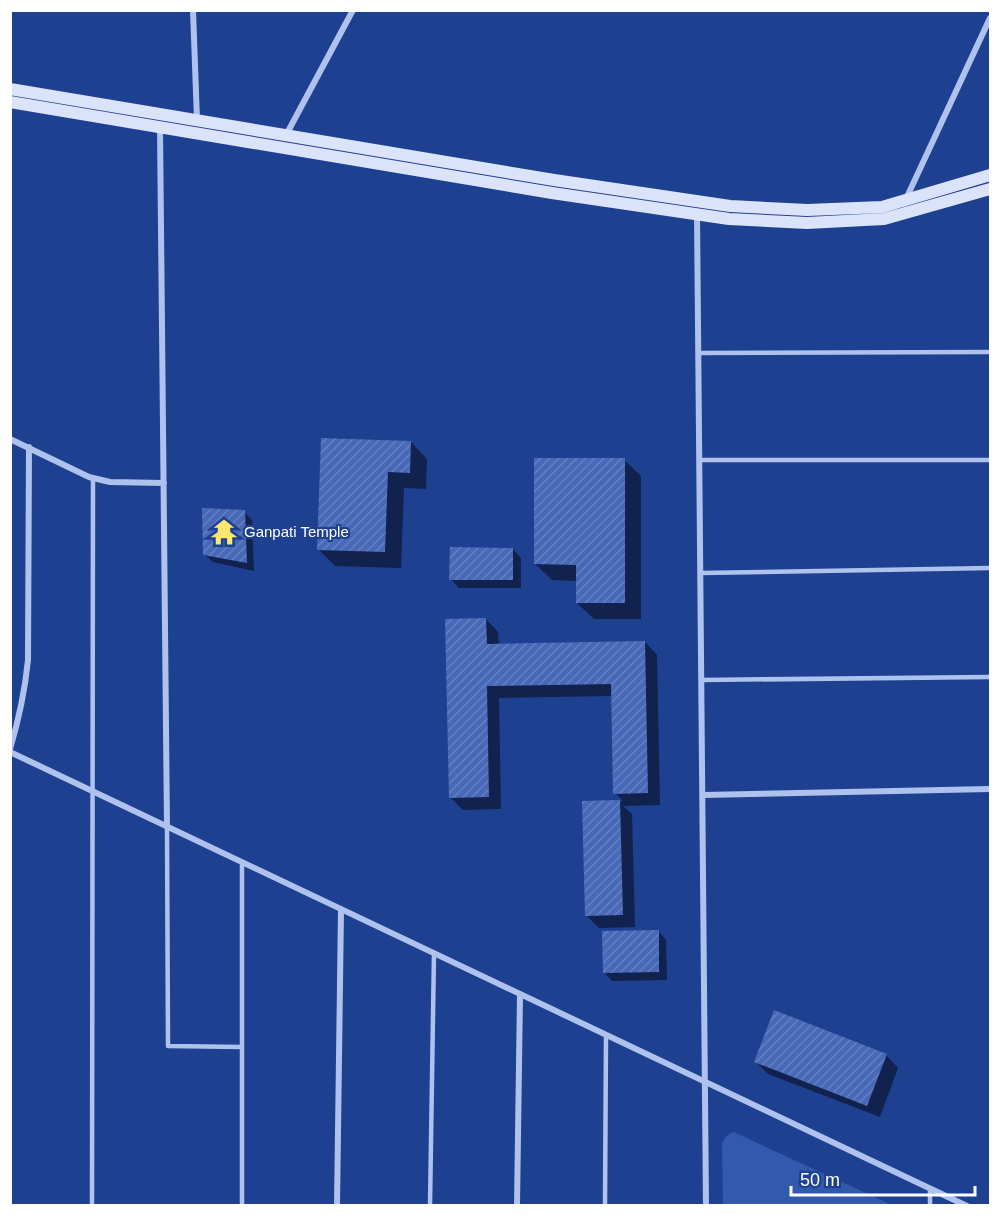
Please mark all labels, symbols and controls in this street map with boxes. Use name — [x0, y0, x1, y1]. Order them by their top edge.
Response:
temple icon: Ganpati Temple — [209, 517, 239, 547]
place label: Ganpati Temple — [244, 523, 349, 540]
scale bar — [791, 1159, 976, 1197]
text: 50 m — [800, 1170, 840, 1190]

